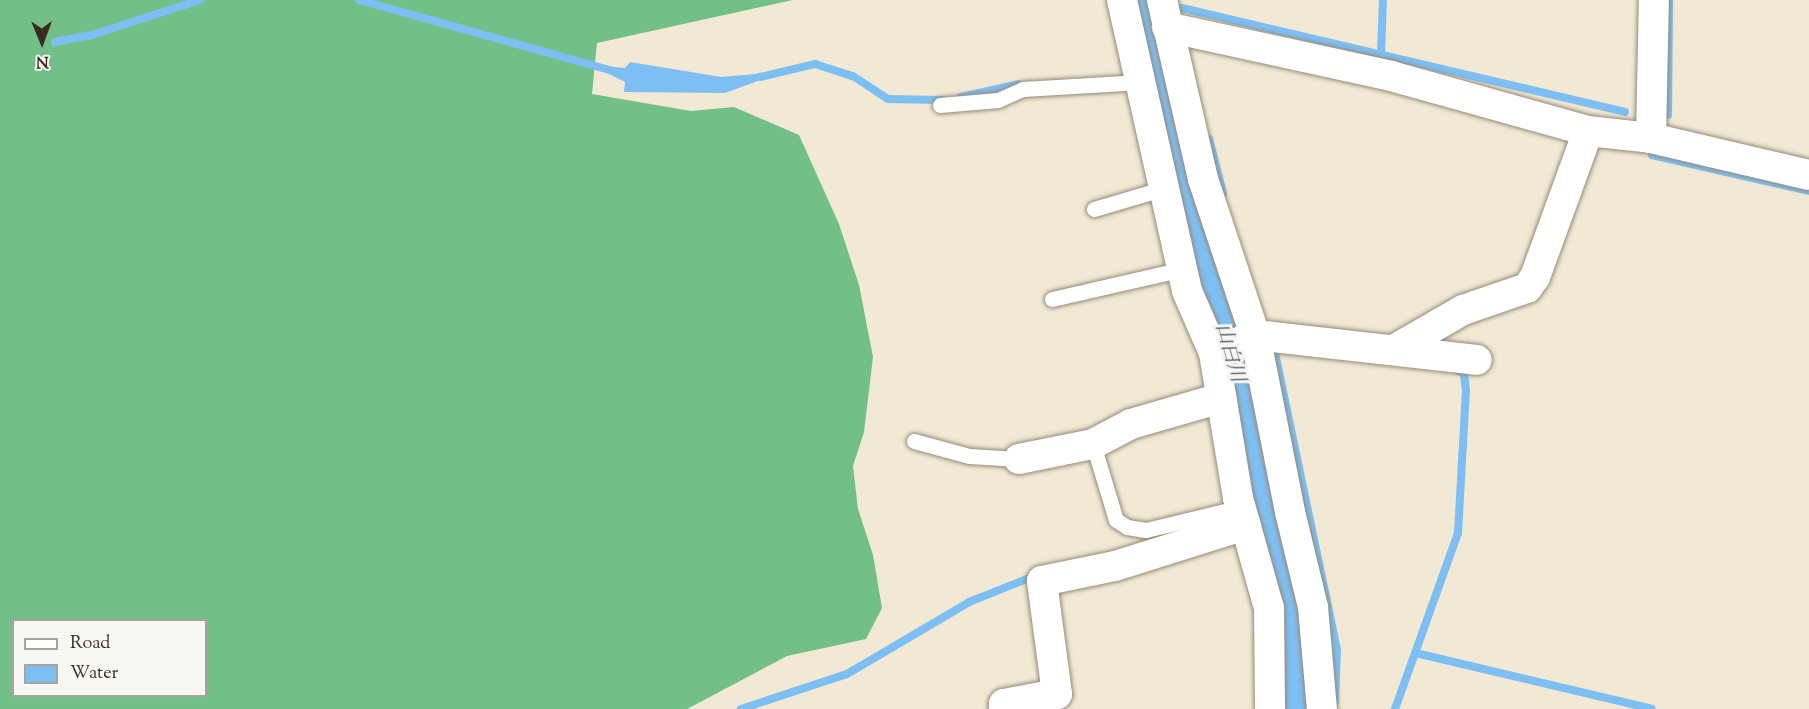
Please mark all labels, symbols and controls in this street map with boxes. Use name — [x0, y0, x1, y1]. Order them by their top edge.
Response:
north arrow — [12, 12, 72, 72]
text: N — [36, 49, 49, 72]
water label: 山白川 — [1209, 321, 1249, 385]
legend — [12, 619, 207, 697]
text: Road — [70, 631, 110, 657]
text: Water — [70, 661, 118, 687]

